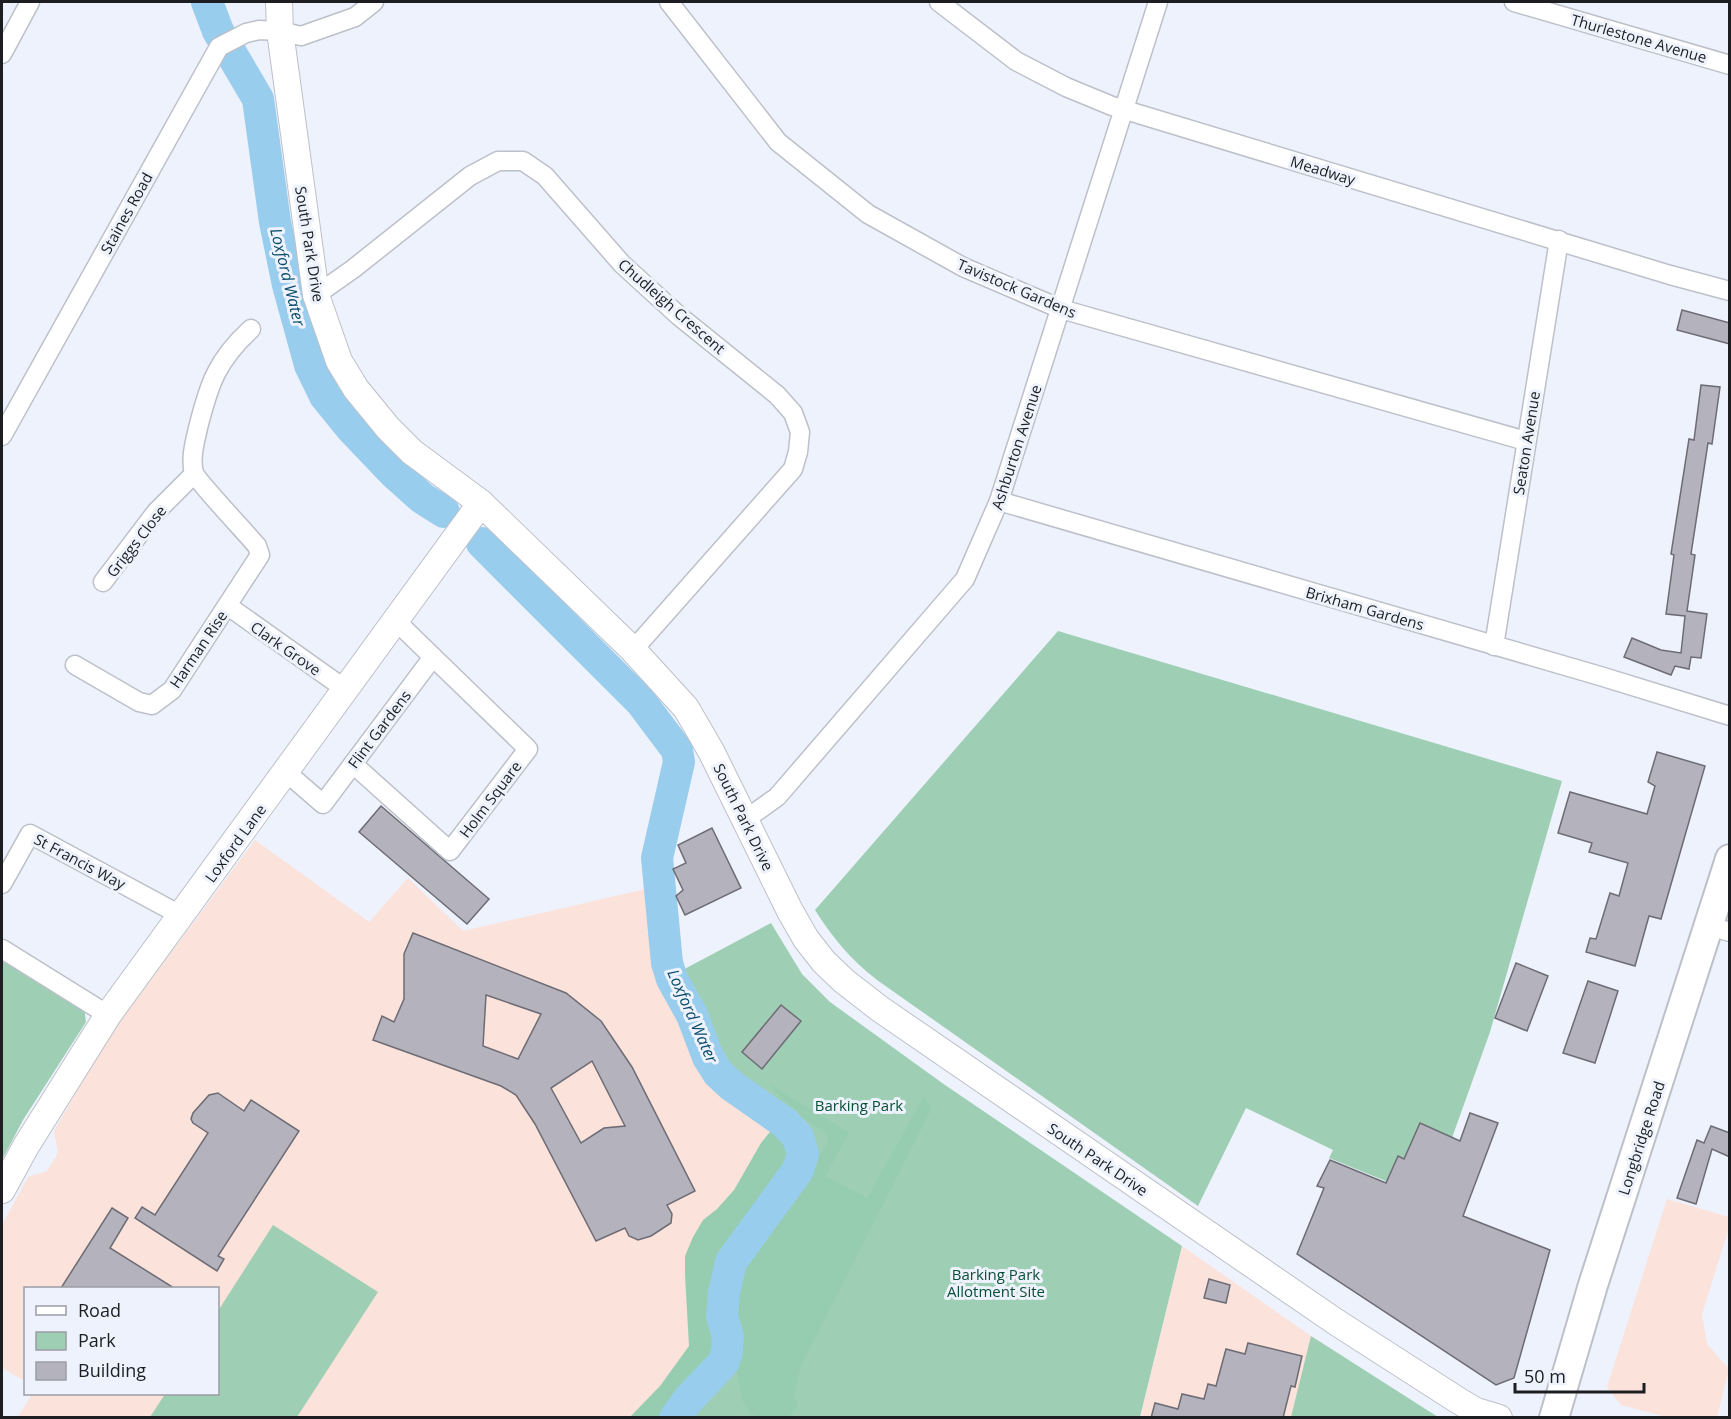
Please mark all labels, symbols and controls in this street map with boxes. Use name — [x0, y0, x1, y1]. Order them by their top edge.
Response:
street label: Thurlestone Avenue — [1569, 9, 1709, 67]
street label: Meadway — [1288, 151, 1358, 189]
street label: Staines Road — [95, 169, 157, 257]
street label: South Park Drive — [291, 185, 329, 303]
water label: Loxford Water — [265, 226, 311, 329]
street label: Chudleigh Crescent — [614, 254, 730, 358]
street label: Tavistock Gardens — [954, 254, 1080, 322]
street label: Ashburton Avenue — [986, 382, 1046, 512]
street label: Seaton Avenue — [1508, 390, 1544, 496]
street label: Griggs Close — [102, 501, 170, 581]
street label: Brixham Gardens — [1304, 582, 1426, 634]
street label: Harman Rise — [165, 606, 231, 692]
street label: Clark Grove — [247, 616, 325, 680]
street label: Flint Gardens — [343, 686, 415, 772]
street label: Holm Square — [455, 757, 525, 841]
street label: South Park Drive — [709, 760, 779, 874]
street label: Loxford Lane — [200, 800, 270, 886]
street label: St Francis Way — [31, 829, 130, 894]
water label: Loxford Water — [663, 966, 724, 1067]
street label: Longbridge Road — [1613, 1078, 1669, 1198]
park label: Barking Park — [815, 1095, 903, 1115]
street label: South Park Drive — [1044, 1118, 1152, 1200]
park label: Barking Park Allotment Site — [947, 1264, 1045, 1301]
legend — [24, 1287, 219, 1395]
text: Road — [78, 1298, 121, 1322]
text: Park — [78, 1328, 116, 1352]
scale bar — [1515, 1356, 1644, 1394]
text: Building — [78, 1358, 146, 1382]
text: 50 m — [1524, 1364, 1566, 1388]

